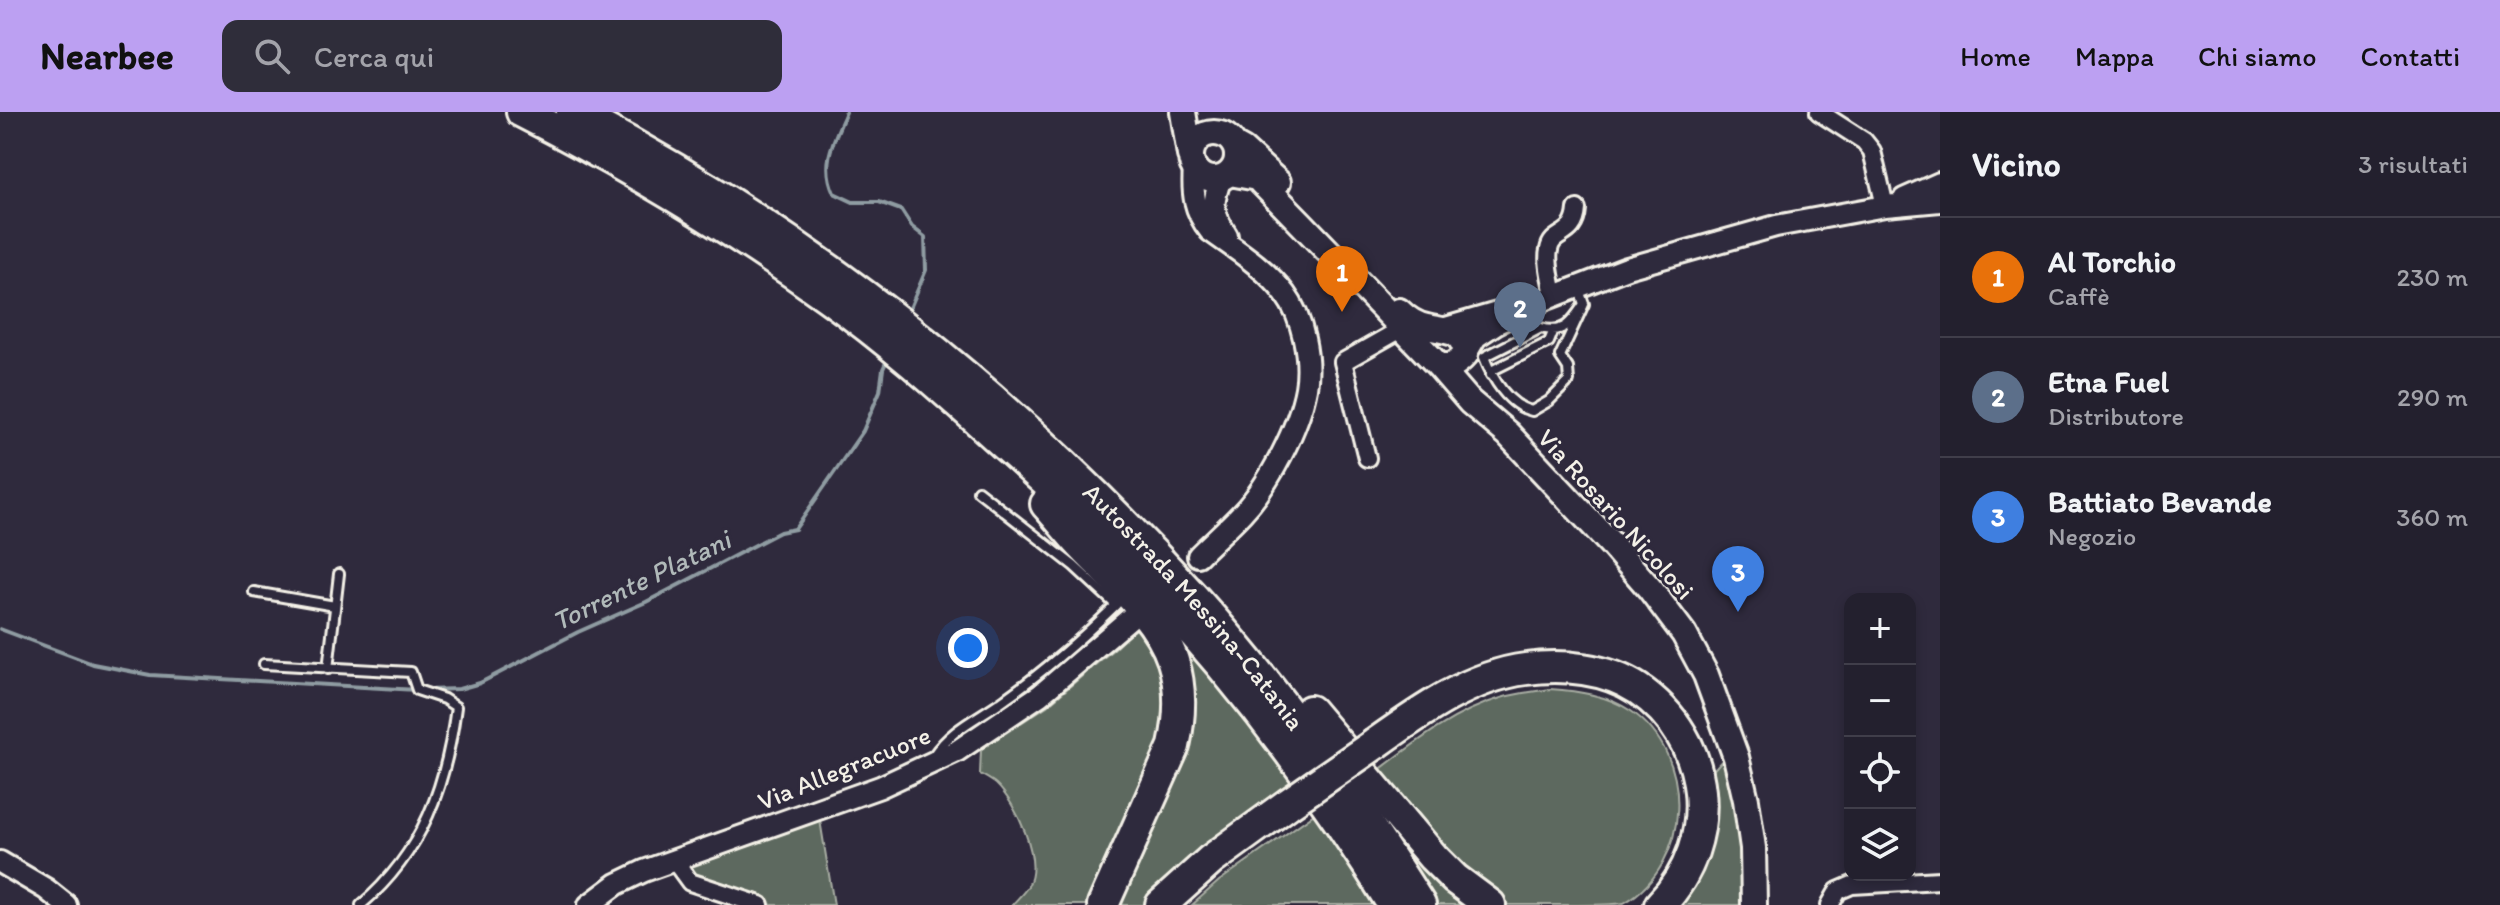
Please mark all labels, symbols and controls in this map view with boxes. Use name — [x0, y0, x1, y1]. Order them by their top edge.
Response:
search box — [222, 20, 782, 92]
text: Nearbee — [40, 33, 174, 79]
icon: search — [250, 34, 294, 78]
text: Cerca qui — [314, 38, 434, 75]
text: Home — [1960, 39, 2031, 73]
text: Mappa — [2075, 39, 2154, 73]
text: Chi siamo — [2198, 39, 2317, 73]
text: Contatti — [2361, 39, 2460, 73]
text: Vicino — [1972, 144, 2061, 185]
text: 3 risultati — [2358, 148, 2468, 180]
text: Al Torchio — [2048, 243, 2176, 280]
pin: 1 — [1316, 246, 1368, 312]
text: 1 — [1992, 261, 2004, 293]
text: 230 m — [2396, 261, 2468, 293]
text: Caffè — [2048, 280, 2110, 312]
pin: 2 — [1494, 282, 1546, 348]
text: Etna Fuel — [2048, 363, 2169, 400]
text: 2 — [1991, 381, 2005, 413]
text: 290 m — [2397, 381, 2468, 413]
text: Distributore — [2048, 400, 2184, 432]
street label: Via Rosario Nicolosi — [1531, 422, 1701, 606]
street label: Autostrada Messina-Catania — [1076, 476, 1312, 737]
text: Battiato Bevande — [2048, 483, 2272, 520]
text: 3 — [1991, 501, 2005, 533]
text: 360 m — [2396, 501, 2468, 533]
text: Negozio — [2048, 520, 2136, 552]
water label: Torrente Platani — [546, 521, 738, 638]
pin: 3 — [1712, 546, 1764, 612]
map controls — [1844, 593, 1916, 881]
button: + — [1844, 593, 1916, 665]
your location — [948, 628, 988, 668]
button: − — [1844, 665, 1916, 737]
street label: Via Allegracuore — [753, 719, 935, 817]
button: locate — [1844, 737, 1916, 809]
button: layers — [1844, 809, 1916, 881]

